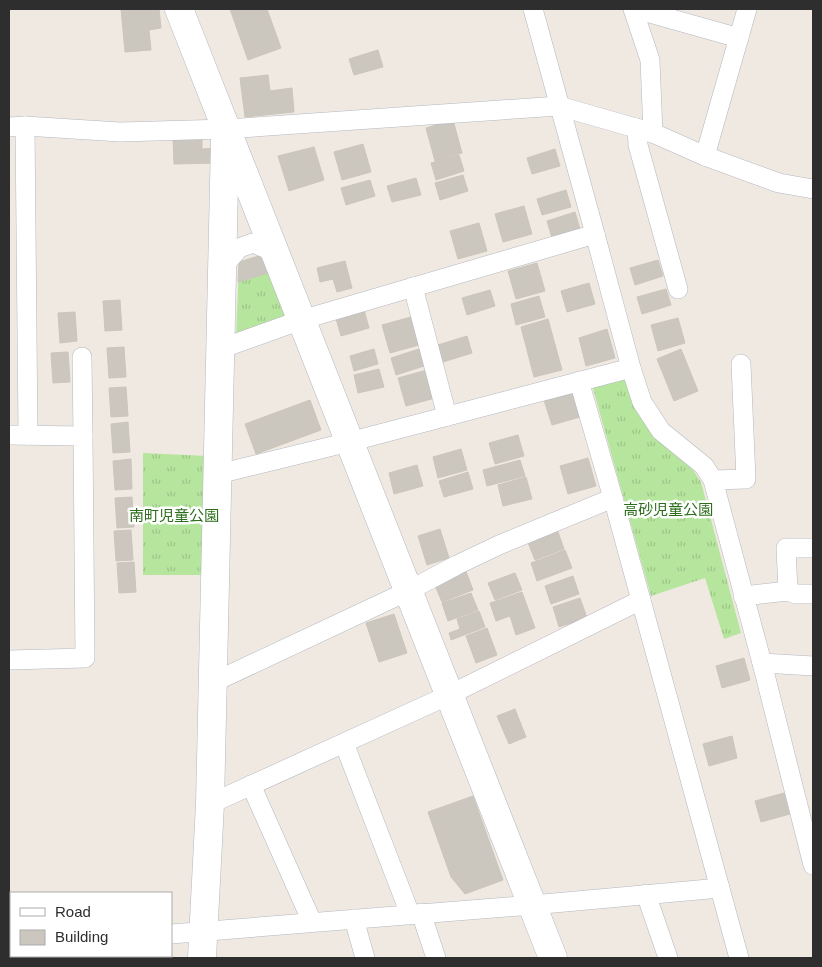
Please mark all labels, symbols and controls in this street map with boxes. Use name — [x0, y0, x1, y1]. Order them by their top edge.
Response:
park label: 高砂児童公園 — [623, 501, 713, 518]
park label: 南町児童公園 — [129, 507, 219, 524]
legend — [10, 892, 172, 957]
text: Road — [55, 903, 91, 920]
text: Building — [55, 928, 108, 945]

